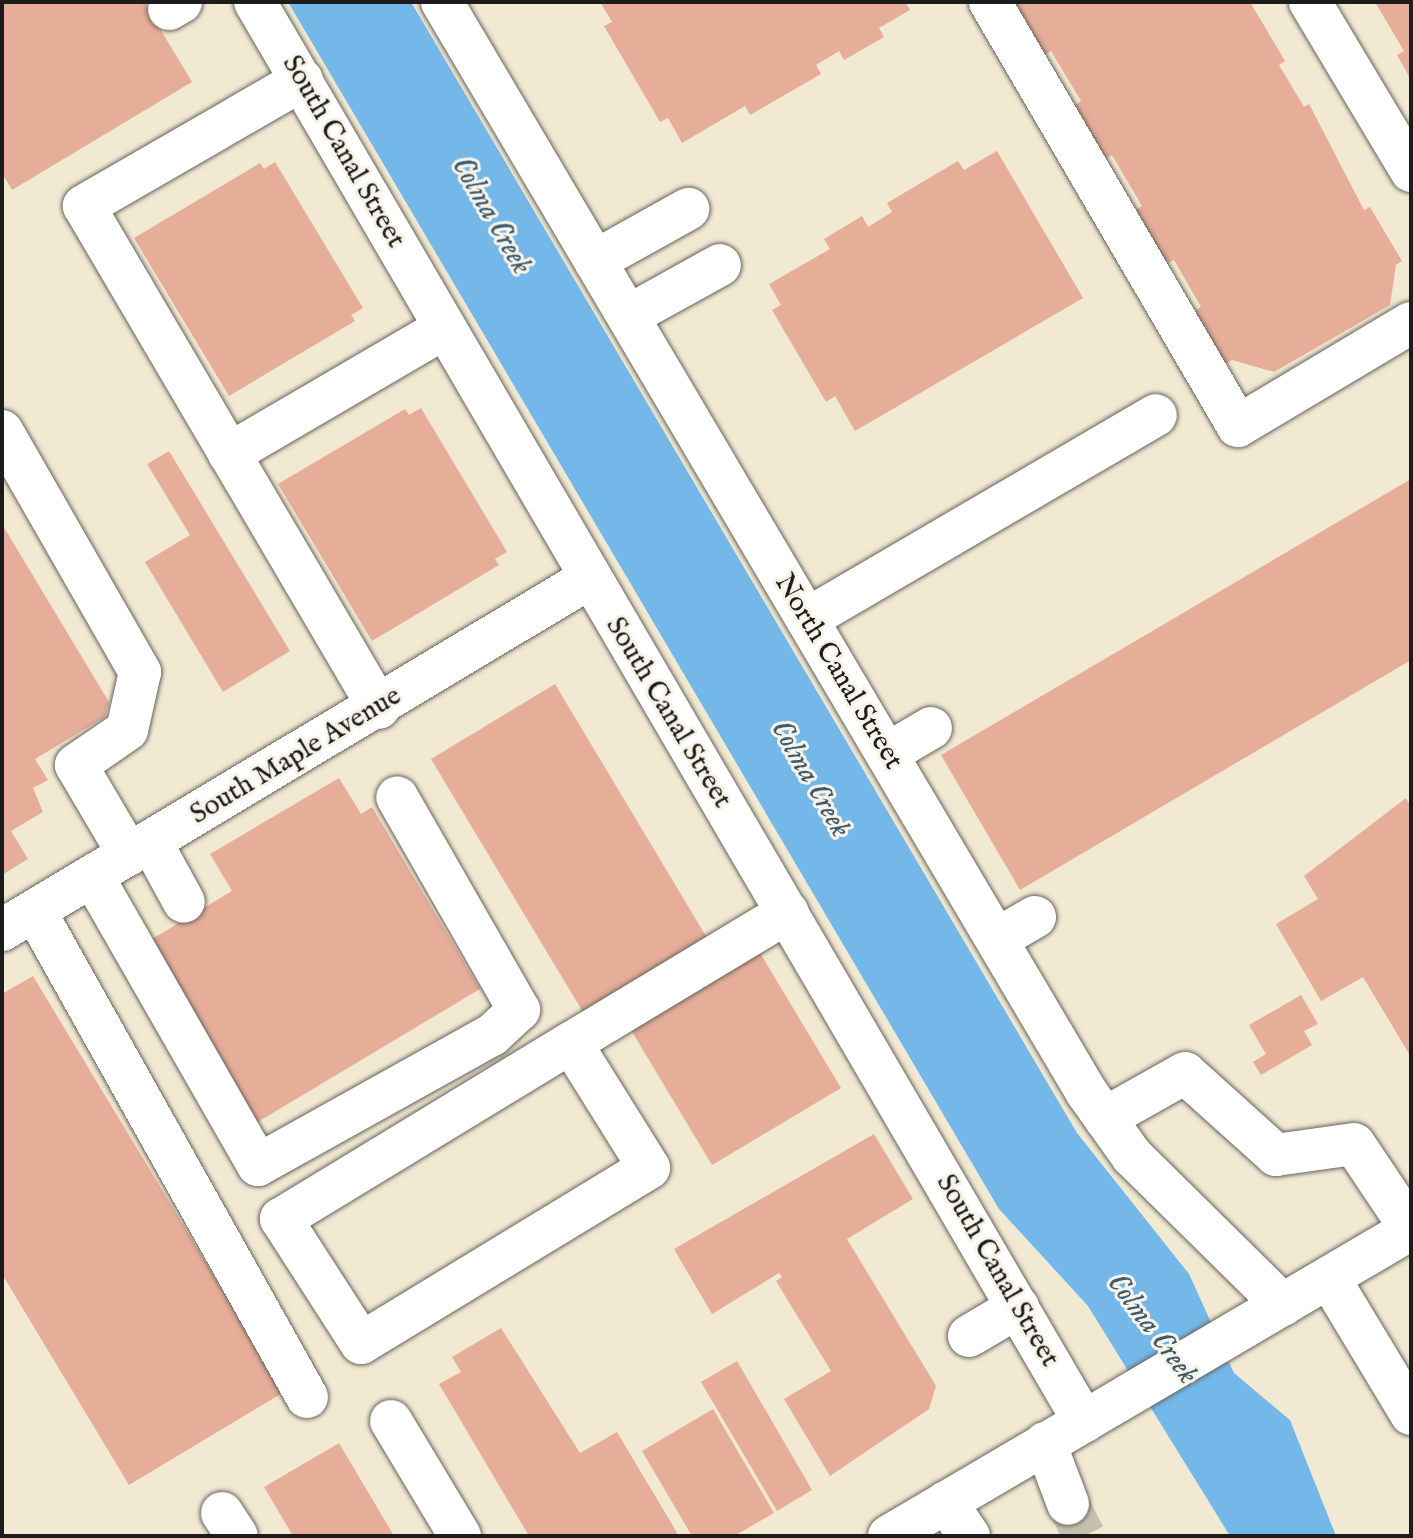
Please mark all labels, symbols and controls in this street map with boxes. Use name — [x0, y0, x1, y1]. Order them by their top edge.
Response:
street label: South Canal Street — [274, 50, 412, 254]
water label: Colma Creek — [443, 151, 539, 281]
street label: North Canal Street — [766, 568, 910, 776]
street label: South Canal Street — [598, 611, 738, 815]
street label: South Maple Avenue — [184, 680, 408, 832]
water label: Colma Creek — [762, 714, 858, 844]
street label: South Canal Street — [928, 1169, 1066, 1373]
water label: Colma Creek — [1099, 1266, 1205, 1392]

